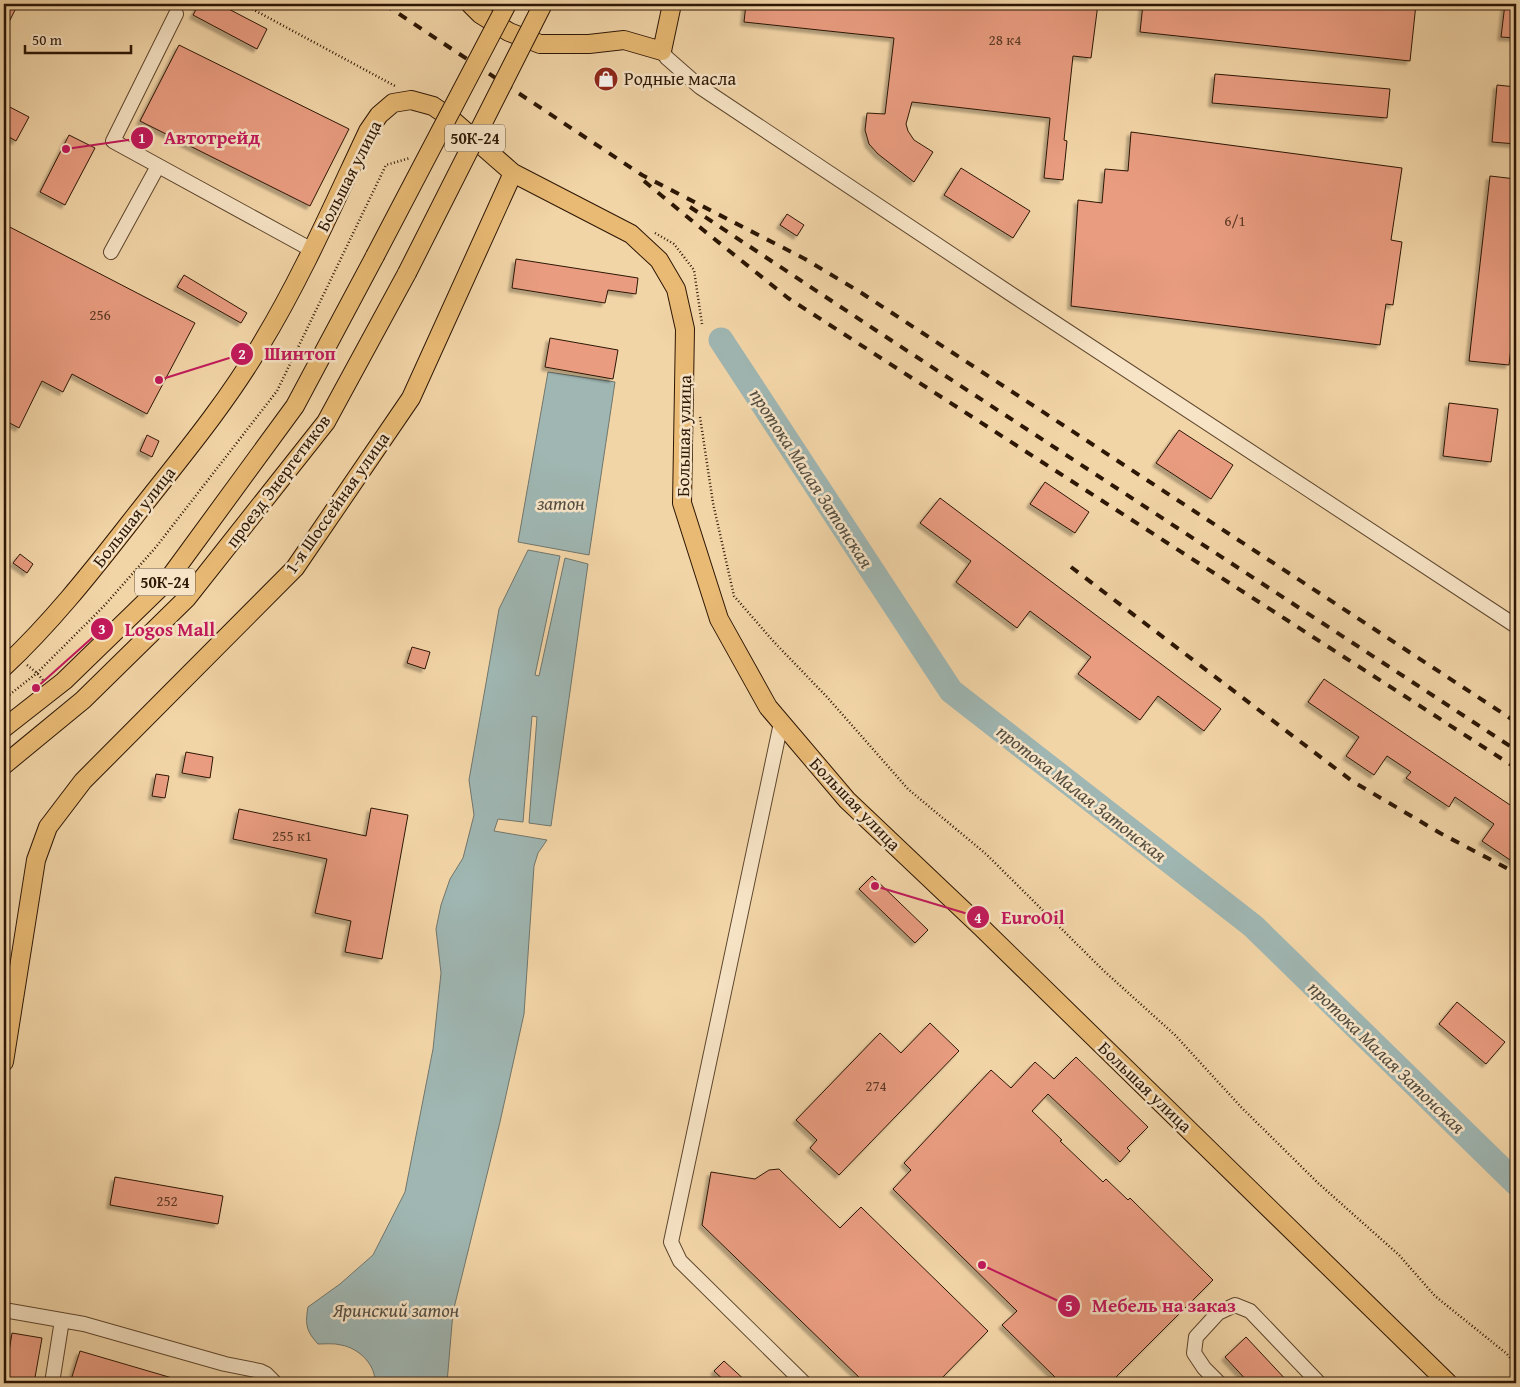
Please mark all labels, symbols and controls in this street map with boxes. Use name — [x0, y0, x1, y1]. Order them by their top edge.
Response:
scale bar — [25, 22, 131, 54]
text: 50 m — [32, 29, 63, 50]
house number: 28 к4 — [989, 29, 1021, 50]
place label: Родные масла — [624, 65, 736, 92]
shop icon: Родные масла — [593, 66, 619, 92]
street label: Большая улица — [309, 115, 388, 236]
callout: Автотрейд — [129, 121, 271, 155]
text: Автотрейд — [164, 123, 260, 151]
road number: 50К-24 — [445, 125, 505, 152]
text: 1 — [138, 127, 146, 148]
house number: 6/1 — [1224, 210, 1246, 231]
house number: 256 — [89, 304, 111, 325]
callout: Шинтоп — [229, 337, 346, 371]
text: Шинтоп — [264, 339, 336, 367]
text: 2 — [238, 343, 246, 364]
street label: Большая улица — [669, 375, 698, 497]
water label: протока Малая Затонская — [743, 383, 881, 573]
street label: проезд Энергетиков — [218, 408, 337, 553]
street label: 1-я Шоссейная улица — [277, 426, 396, 579]
street label: Большая улица — [86, 460, 182, 573]
water label: затон — [536, 489, 585, 517]
road number: 50К-24 — [135, 568, 195, 596]
callout: Logos Mall — [90, 612, 225, 646]
text: Logos Mall — [125, 615, 215, 643]
text: 3 — [98, 618, 106, 639]
water label: протока Малая Затонская — [991, 718, 1173, 868]
street label: Большая улица — [803, 751, 908, 857]
house number: 255 к1 — [272, 825, 312, 846]
callout: EuroOil — [966, 900, 1074, 934]
text: EuroOil — [1001, 903, 1065, 931]
text: 4 — [974, 907, 982, 928]
water label: протока Малая Затонская — [1302, 974, 1472, 1140]
street label: Большая улица — [1092, 1035, 1199, 1139]
house number: 274 — [865, 1075, 887, 1096]
house number: 252 — [156, 1190, 178, 1211]
callout: Мебель на заказ — [1056, 1289, 1246, 1323]
text: Мебель на заказ — [1092, 1291, 1236, 1319]
text: 5 — [1065, 1295, 1073, 1316]
water label: Яринский затон — [332, 1296, 460, 1324]

